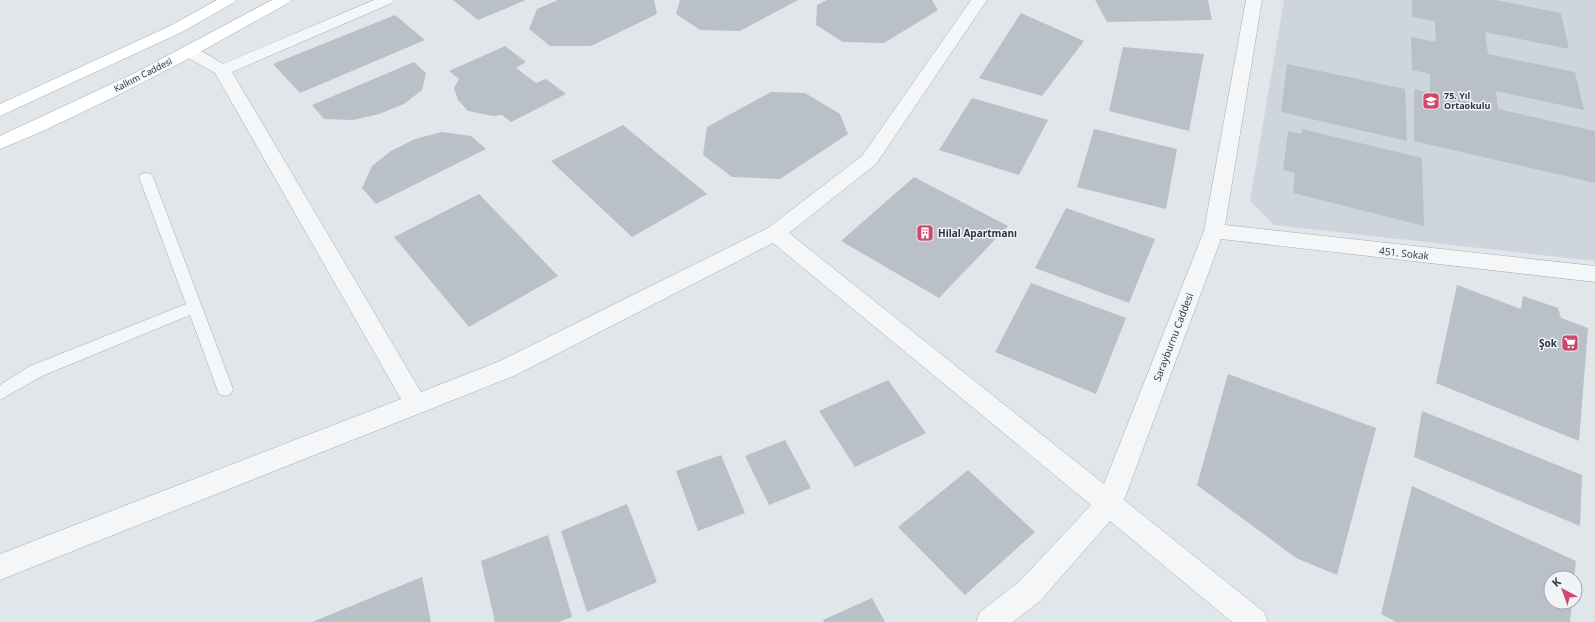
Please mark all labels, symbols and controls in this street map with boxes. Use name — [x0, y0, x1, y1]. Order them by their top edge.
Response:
street label: Kalkım Caddesi — [111, 54, 174, 95]
place label: 75. Yıl Ortaokulu — [1444, 89, 1490, 112]
school or university icon: 75. Yıl Ortaokulu — [1421, 91, 1441, 111]
building icon: Hilal Apartmanı — [915, 223, 935, 243]
place label: Hilal Apartmanı — [938, 226, 1017, 240]
street label: 451. Sokak — [1378, 243, 1430, 263]
street label: Sarayburnu Caddesi — [1150, 291, 1196, 383]
supermarket icon: Şok — [1560, 333, 1580, 353]
place label: Şok — [1539, 336, 1558, 350]
north arrow — [1543, 570, 1583, 610]
text: K — [1548, 574, 1564, 590]

